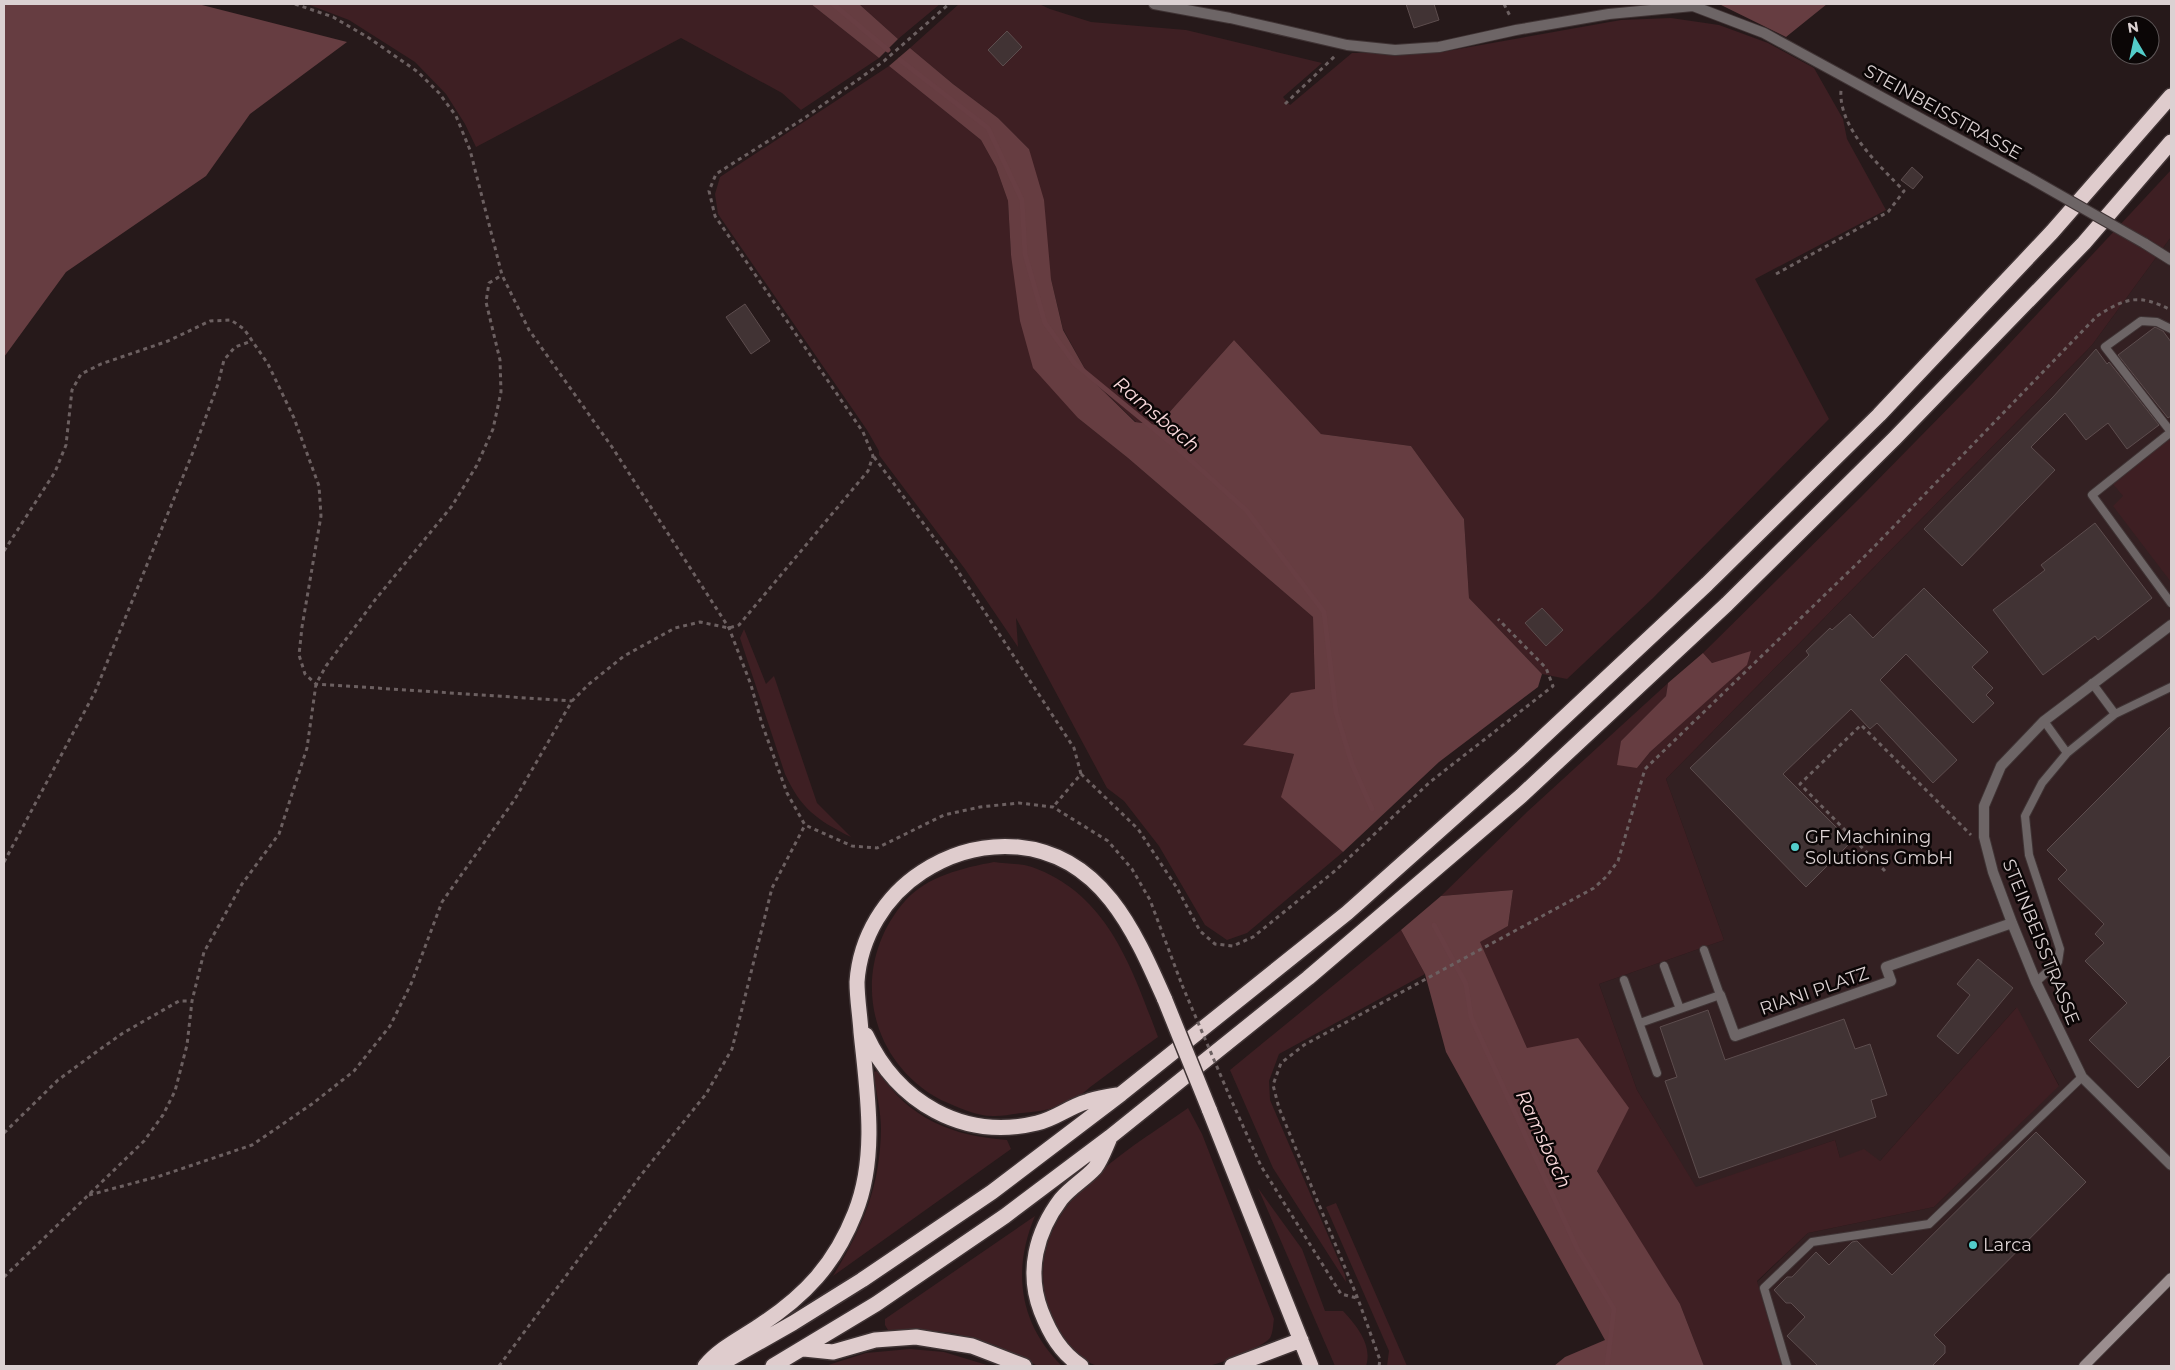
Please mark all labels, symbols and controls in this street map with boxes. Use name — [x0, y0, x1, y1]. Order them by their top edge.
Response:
north arrow — [2110, 15, 2160, 65]
text: N — [2126, 17, 2140, 37]
street label: STEINBEISSTRASSE — [1860, 60, 2026, 164]
water label: Ramsbach — [1109, 372, 1204, 457]
place label: GF Machining Solutions GmbH — [1805, 826, 1953, 869]
marker: GF Machining Solutions GmbH — [1789, 841, 1801, 853]
street label: STEINBEISSTRASSE — [1998, 856, 2084, 1028]
street label: RIANI PLATZ — [1757, 962, 1872, 1020]
water label: Ramsbach — [1511, 1087, 1576, 1192]
place label: Larca — [1983, 1234, 2032, 1256]
marker: Larca — [1967, 1239, 1979, 1251]

